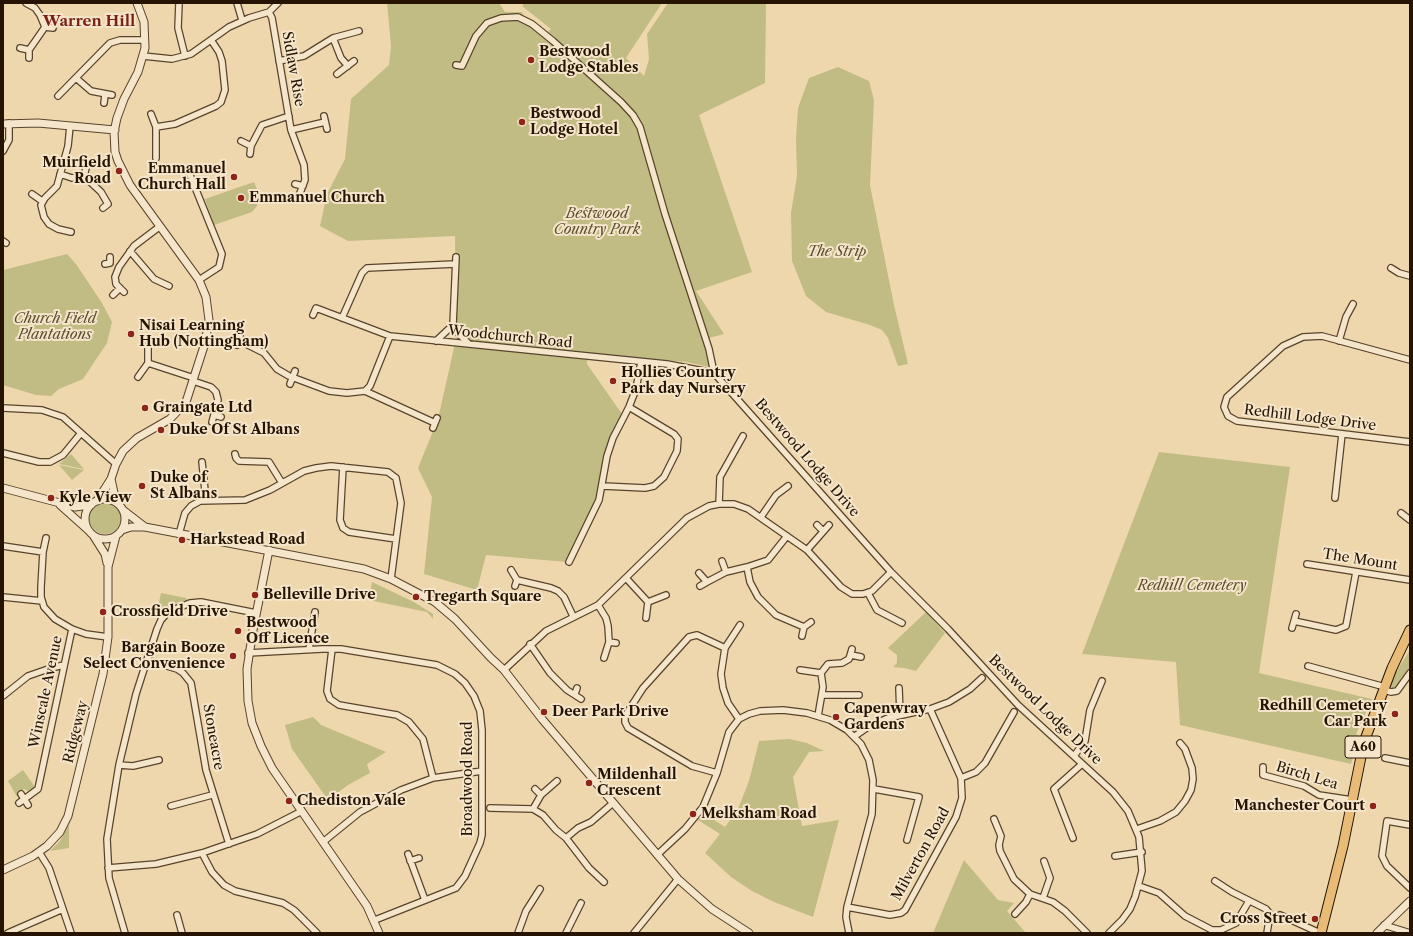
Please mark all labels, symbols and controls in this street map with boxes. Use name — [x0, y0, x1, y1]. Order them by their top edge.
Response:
district label: Warren Hill — [43, 13, 135, 31]
street label: Sidlaw Rise — [278, 30, 308, 108]
place label: Bestwood Lodge Stables — [539, 44, 638, 76]
marker: Bestwood Lodge Stables — [526, 55, 536, 65]
place label: Bestwood Lodge Hotel — [530, 106, 618, 138]
marker: Bestwood Lodge Hotel — [517, 117, 527, 127]
place label: Muirfield Road — [42, 155, 111, 188]
place label: Emmanuel Church Hall — [138, 161, 226, 194]
marker: Muirfield Road — [114, 166, 124, 176]
marker: Emmanuel Church Hall — [229, 172, 239, 182]
place label: Emmanuel Church — [249, 190, 385, 206]
marker: Emmanuel Church — [236, 193, 246, 203]
park label: Bestwood Country Park — [554, 206, 640, 238]
park label: The Strip — [807, 244, 867, 260]
park label: Church Field Plantations — [14, 311, 96, 344]
place label: Nisai Learning Hub (Nottingham) — [139, 318, 268, 350]
street label: Woodchurch Road — [447, 322, 573, 352]
marker: Nisai Learning Hub (Nottingham) — [126, 329, 136, 339]
place label: Hollies Country Park day Nursery — [621, 365, 746, 398]
marker: Hollies Country Park day Nursery — [608, 376, 618, 386]
street label: Bestwood Lodge Drive — [751, 396, 863, 520]
place label: Graingate Ltd — [153, 400, 253, 416]
street label: Redhill Lodge Drive — [1243, 402, 1377, 434]
marker: Graingate Ltd — [140, 403, 150, 413]
place label: Duke Of St Albans — [169, 422, 300, 438]
marker: Duke Of St Albans — [156, 425, 166, 435]
place label: Duke of St Albans — [150, 470, 217, 502]
marker: Duke of St Albans — [137, 481, 147, 491]
place label: Kyle View — [59, 490, 131, 506]
marker: Kyle View — [46, 493, 56, 503]
place label: Harkstead Road — [190, 532, 305, 548]
marker: Harkstead Road — [177, 535, 187, 545]
street label: The Mount — [1321, 546, 1399, 574]
park label: Redhill Cemetery — [1138, 578, 1246, 594]
place label: Belleville Drive — [263, 587, 376, 603]
place label: Tregarth Square — [424, 589, 541, 605]
marker: Belleville Drive — [250, 590, 260, 600]
marker: Tregarth Square — [411, 592, 421, 602]
place label: Crossfield Drive — [111, 604, 228, 620]
marker: Crossfield Drive — [98, 607, 108, 617]
place label: Bestwood Off Licence — [246, 615, 329, 648]
marker: Bestwood Off Licence — [233, 626, 243, 636]
street label: Winscale Avenue — [26, 634, 66, 750]
place label: Bargain Booze Select Convenience — [83, 640, 225, 672]
marker: Bargain Booze Select Convenience — [228, 651, 238, 661]
street label: Bestwood Lodge Drive — [985, 652, 1105, 768]
place label: Redhill Cemetery Car Park — [1259, 698, 1387, 730]
street label: Ridgeway — [60, 699, 92, 765]
place label: Capenwray Gardens — [844, 701, 927, 734]
street label: Stoneacre — [199, 703, 227, 771]
place label: Deer Park Drive — [552, 704, 669, 720]
marker: Deer Park Drive — [539, 707, 549, 717]
marker: Redhill Cemetery Car Park — [1390, 709, 1400, 719]
marker: Capenwray Gardens — [831, 712, 841, 722]
street label: Broadwood Road — [460, 721, 476, 837]
road number: A60 — [1345, 736, 1381, 758]
street label: Birch Lea — [1274, 759, 1340, 793]
place label: Mildenhall Crescent — [597, 767, 677, 800]
marker: Mildenhall Crescent — [584, 778, 594, 788]
place label: Chediston Vale — [297, 793, 406, 809]
marker: Chediston Vale — [284, 796, 294, 806]
place label: Manchester Court — [1234, 798, 1365, 814]
marker: Manchester Court — [1368, 801, 1378, 811]
street label: Milverton Road — [888, 804, 954, 904]
place label: Melksham Road — [701, 806, 817, 822]
marker: Melksham Road — [688, 809, 698, 819]
place label: Cross Street — [1220, 911, 1307, 927]
marker: Cross Street — [1310, 914, 1320, 924]

